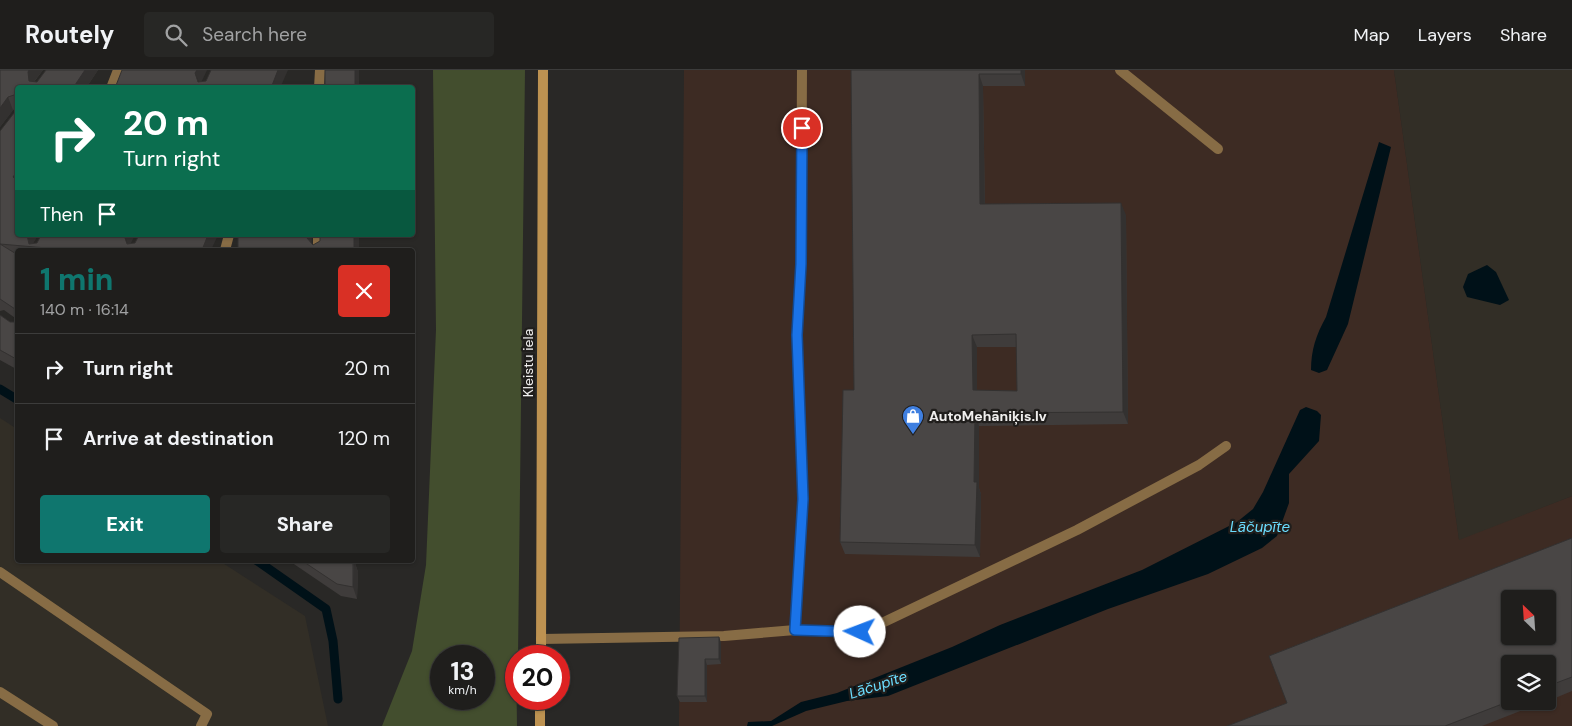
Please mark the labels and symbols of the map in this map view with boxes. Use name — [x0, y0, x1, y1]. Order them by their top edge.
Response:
pin — [781, 107, 823, 149]
street label: Kleistu iela — [519, 329, 537, 397]
shop icon: AutoMehāniķis.lv — [901, 404, 925, 435]
place label: AutoMehāniķis.lv — [929, 407, 1047, 425]
water label: Lāčupīte — [1230, 517, 1291, 537]
north arrow — [1501, 590, 1556, 645]
position arrow — [833, 605, 885, 657]
speed limit sign: 20 — [505, 645, 570, 710]
water label: Lāčupīte — [846, 666, 910, 704]

